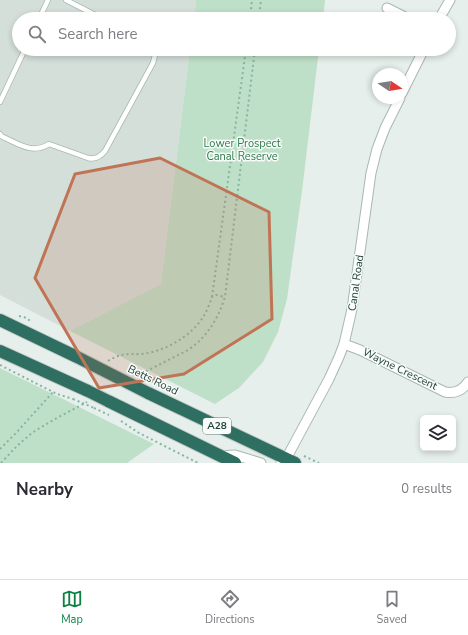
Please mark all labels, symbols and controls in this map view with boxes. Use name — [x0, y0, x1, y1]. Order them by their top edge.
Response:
search box — [12, 12, 456, 56]
icon: search — [26, 23, 48, 45]
text: Search here — [58, 24, 138, 44]
north arrow — [372, 68, 408, 104]
park label: Lower Prospect Canal Reserve — [203, 136, 281, 164]
street label: Canal Road — [345, 254, 367, 312]
street label: Wayne Crescent — [360, 344, 440, 394]
street label: Betts Road — [125, 361, 181, 399]
map controls — [420, 415, 456, 451]
button: layers — [420, 415, 456, 451]
road number: A28 — [203, 418, 231, 434]
text: Nearby — [16, 478, 73, 501]
text: 0 results — [401, 480, 452, 498]
tab: Map — [61, 588, 83, 627]
tab: Directions — [205, 588, 255, 627]
tab: Saved — [377, 588, 407, 627]

